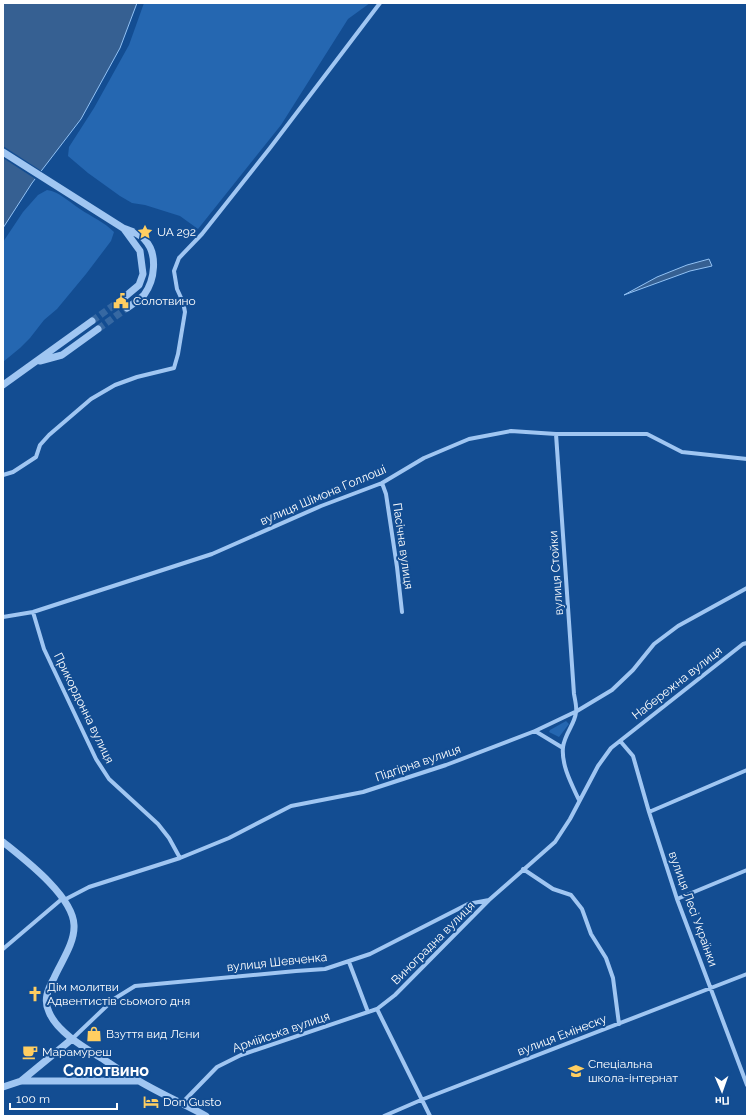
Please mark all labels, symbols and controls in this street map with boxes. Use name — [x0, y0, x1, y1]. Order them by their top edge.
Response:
place icon: UA 292 — [136, 223, 154, 241]
place label: UA 292 — [157, 225, 196, 239]
public building icon: Солотвино — [112, 292, 130, 310]
place label: Солотвино — [133, 294, 196, 308]
street label: вулиця Шімона Голлоші — [258, 462, 388, 528]
street label: Пасічна вулиця — [390, 502, 416, 590]
street label: вулиця Стойки — [546, 530, 566, 616]
street label: Набережна вулиця — [629, 644, 725, 722]
street label: Прикордонна вулиця — [51, 650, 117, 766]
street label: Підгірна вулиця — [373, 742, 463, 784]
street label: вулиця Лесі Українки — [666, 849, 720, 969]
street label: Виноградна вулиця — [389, 899, 477, 987]
street label: вулиця Шевченка — [226, 950, 328, 974]
place label: Дім молитви Адвентистів сьомого дня — [47, 980, 190, 1008]
church icon: Дім молитви Адвентистів сьомого дня — [26, 985, 44, 1003]
street label: Армійська вулиця — [231, 1009, 331, 1055]
street label: вулиця Емінеску — [515, 1011, 609, 1059]
shop icon: Взуття вид Лєни — [85, 1025, 103, 1043]
place label: Взуття вид Лєни — [106, 1027, 200, 1041]
cafe icon: Марамуреш — [21, 1043, 39, 1061]
place label: Марамуреш — [42, 1045, 112, 1059]
place label: Спеціальна школа-інтернат — [588, 1057, 678, 1085]
district label: Солотвино — [63, 1061, 149, 1080]
school or university icon: Спеціальна школа-інтернат — [567, 1062, 585, 1080]
north arrow — [702, 1071, 742, 1111]
scale bar — [10, 1085, 117, 1111]
text: 100 m — [16, 1092, 50, 1106]
hotel icon: Don Gusto — [142, 1093, 160, 1111]
text: Пн — [715, 1094, 730, 1107]
place label: Don Gusto — [163, 1095, 221, 1109]

